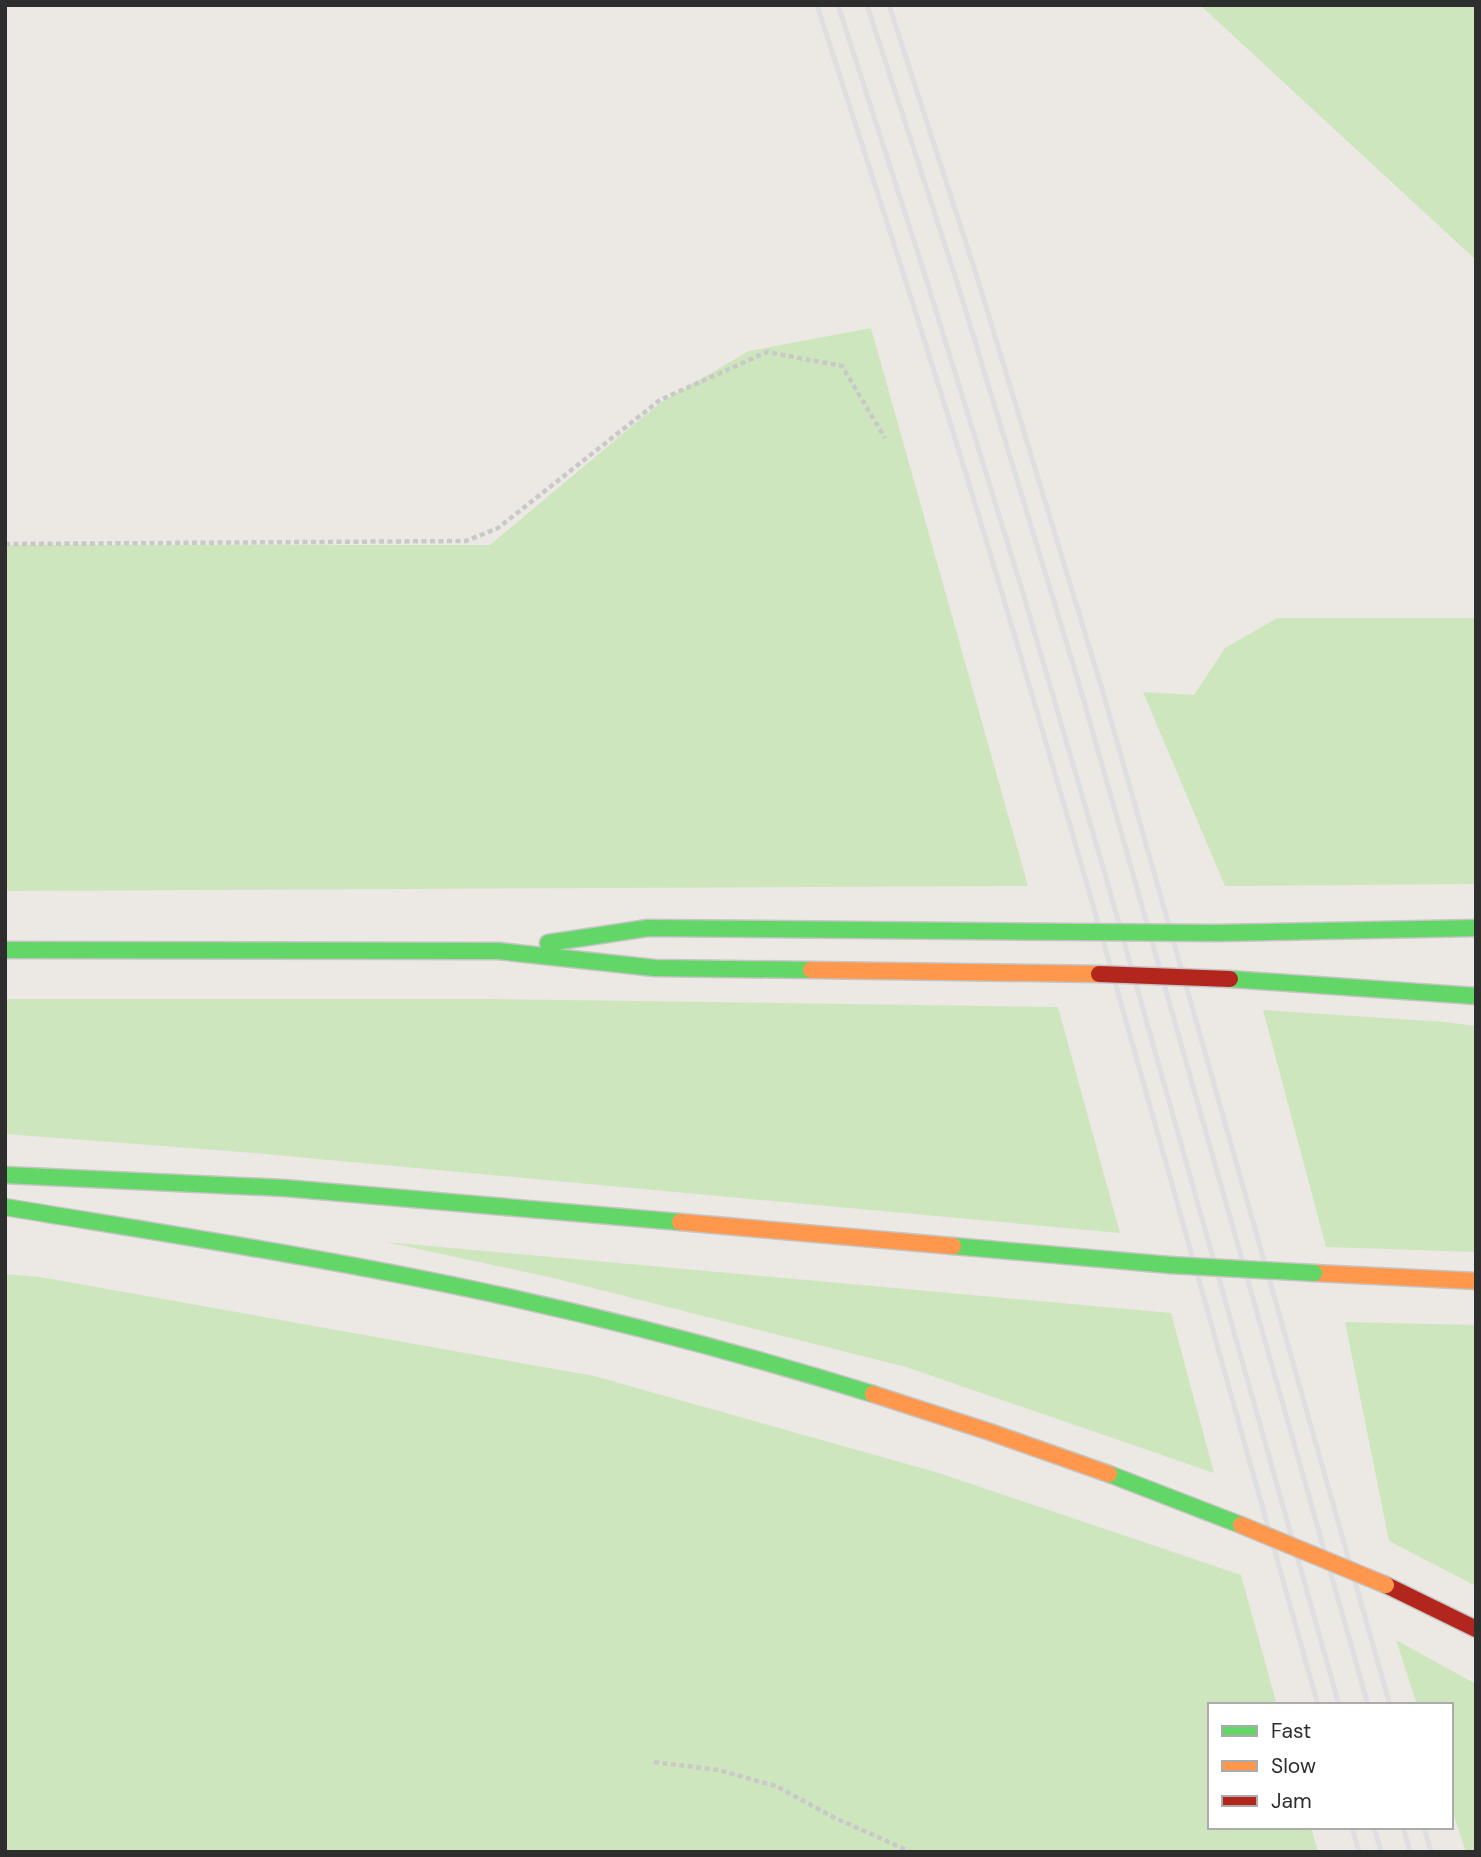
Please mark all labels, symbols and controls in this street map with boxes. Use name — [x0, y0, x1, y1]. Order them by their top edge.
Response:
legend — [1208, 1703, 1453, 1829]
text: Fast — [1271, 1717, 1311, 1745]
text: Slow — [1271, 1752, 1316, 1780]
text: Jam — [1271, 1787, 1312, 1815]

